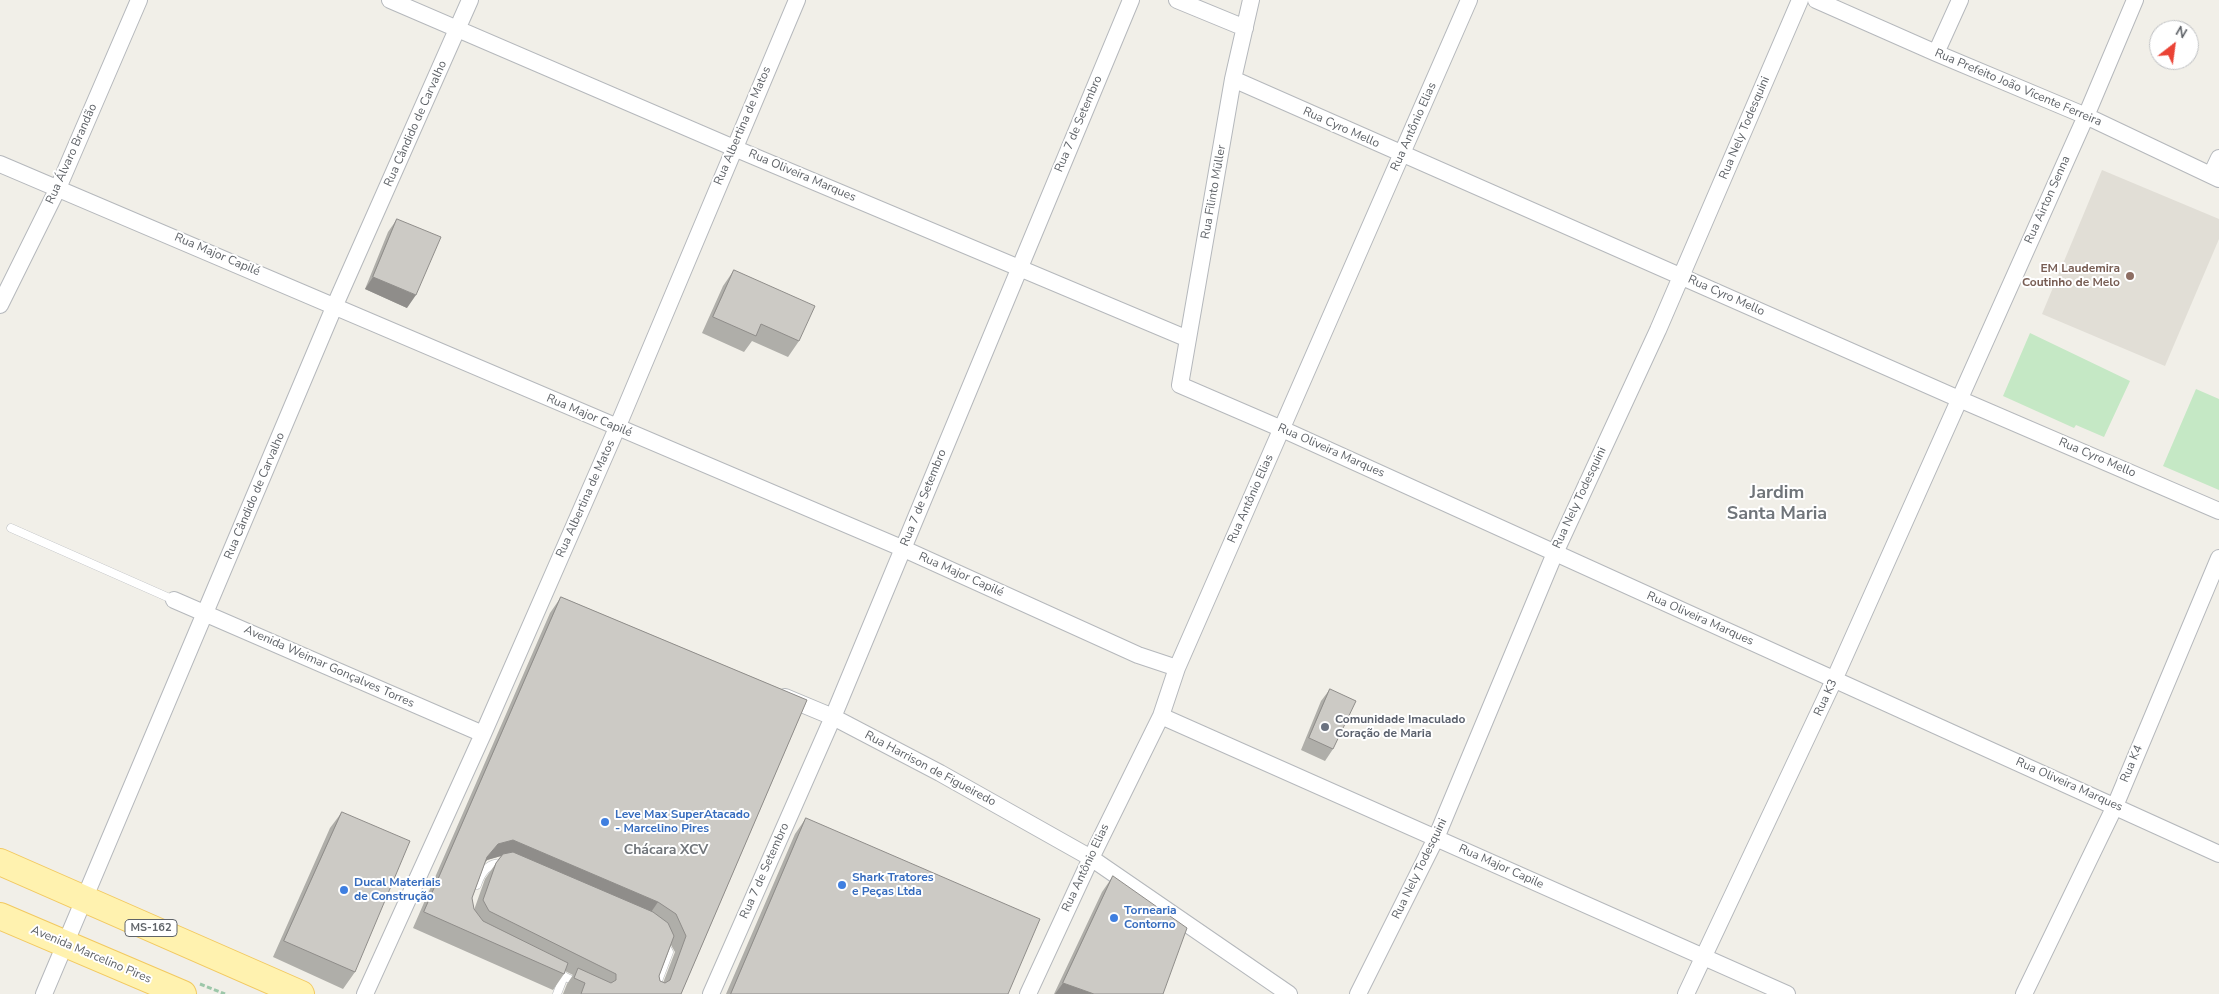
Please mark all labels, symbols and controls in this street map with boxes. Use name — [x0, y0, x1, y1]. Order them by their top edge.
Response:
north arrow — [2149, 20, 2199, 70]
text: N — [2172, 22, 2191, 43]
street label: Rua Prefeito João Vicente Ferreira — [1932, 46, 2104, 130]
street label: Rua Cândido de Carvalho — [382, 59, 450, 189]
street label: Rua Albertina de Matos — [711, 65, 775, 187]
street label: Rua 7 de Setembro — [1052, 74, 1106, 174]
street label: Rua Nely Todesquini — [1717, 74, 1773, 182]
street label: Rua Antônio Elias — [1388, 80, 1440, 174]
street label: Rua Álvaro Brandão — [43, 102, 101, 206]
street label: Rua Cyro Mello — [1300, 105, 1382, 151]
street label: Rua Filinto Müller — [1199, 144, 1229, 240]
street label: Rua Oliveira Marques — [746, 147, 858, 205]
street label: Rua Airton Senna — [2022, 154, 2074, 246]
street label: Rua Major Capilé — [172, 230, 262, 280]
place label: EM Laudemira Coutinho de Melo — [2022, 262, 2120, 290]
marker: EM Laudemira Coutinho de Melo — [2124, 270, 2136, 282]
street label: Rua Cyro Mello — [1685, 273, 1767, 319]
street label: Rua Major Capilé — [544, 391, 634, 441]
street label: Rua Oliveira Marques — [1275, 421, 1387, 481]
street label: Rua Cândido de Carvalho — [222, 430, 288, 562]
street label: Rua Cyro Mello — [2056, 435, 2138, 481]
street label: Rua Albertina de Matos — [554, 438, 618, 560]
street label: Rua Nely Todesquini — [1550, 445, 1610, 551]
street label: Rua 7 de Setembro — [898, 447, 950, 549]
street label: Rua Antônio Elias — [1225, 452, 1277, 546]
district label: Jardim Santa Maria — [1727, 483, 1827, 526]
street label: Rua Major Capilé — [916, 550, 1006, 600]
street label: Rua Oliveira Marques — [1644, 589, 1756, 649]
street label: Avenida Weimar Gonçalves Torres — [242, 623, 416, 711]
street label: Rua K3 — [1811, 677, 1841, 719]
place label: Comunidade Imaculado Coração de Maria — [1335, 713, 1465, 741]
marker: Comunidade Imaculado Coração de Maria — [1319, 721, 1331, 733]
street label: Rua Harrison de Figueiredo — [862, 728, 998, 810]
street label: Rua K4 — [2118, 743, 2146, 785]
street label: Rua Oliveira Marques — [2013, 755, 2125, 815]
place label: Leve Max SuperAtacado - Marcelino Pires — [615, 808, 750, 836]
marker: Leve Max SuperAtacado - Marcelino Pires — [599, 816, 611, 828]
street label: Rua Nely Todesquini — [1389, 816, 1451, 922]
street label: Rua 7 de Setembro — [737, 821, 793, 921]
street label: Rua Antônio Elias — [1059, 822, 1113, 914]
street label: Rua Major Capile — [1456, 842, 1546, 892]
district label: Chácara XCV — [624, 843, 708, 859]
place label: Shark Tratores e Peças Ltda — [852, 871, 934, 899]
place label: Ducal Materiais de Construção — [354, 876, 441, 904]
marker: Shark Tratores e Peças Ltda — [836, 879, 848, 891]
marker: Ducal Materiais de Construção — [338, 884, 350, 896]
place label: Tornearia Contorno — [1124, 904, 1177, 932]
marker: Tornearia Contorno — [1108, 912, 1120, 924]
road number: MS-162 — [125, 920, 177, 936]
street label: Avenida Marcelino Pires — [29, 923, 153, 987]

